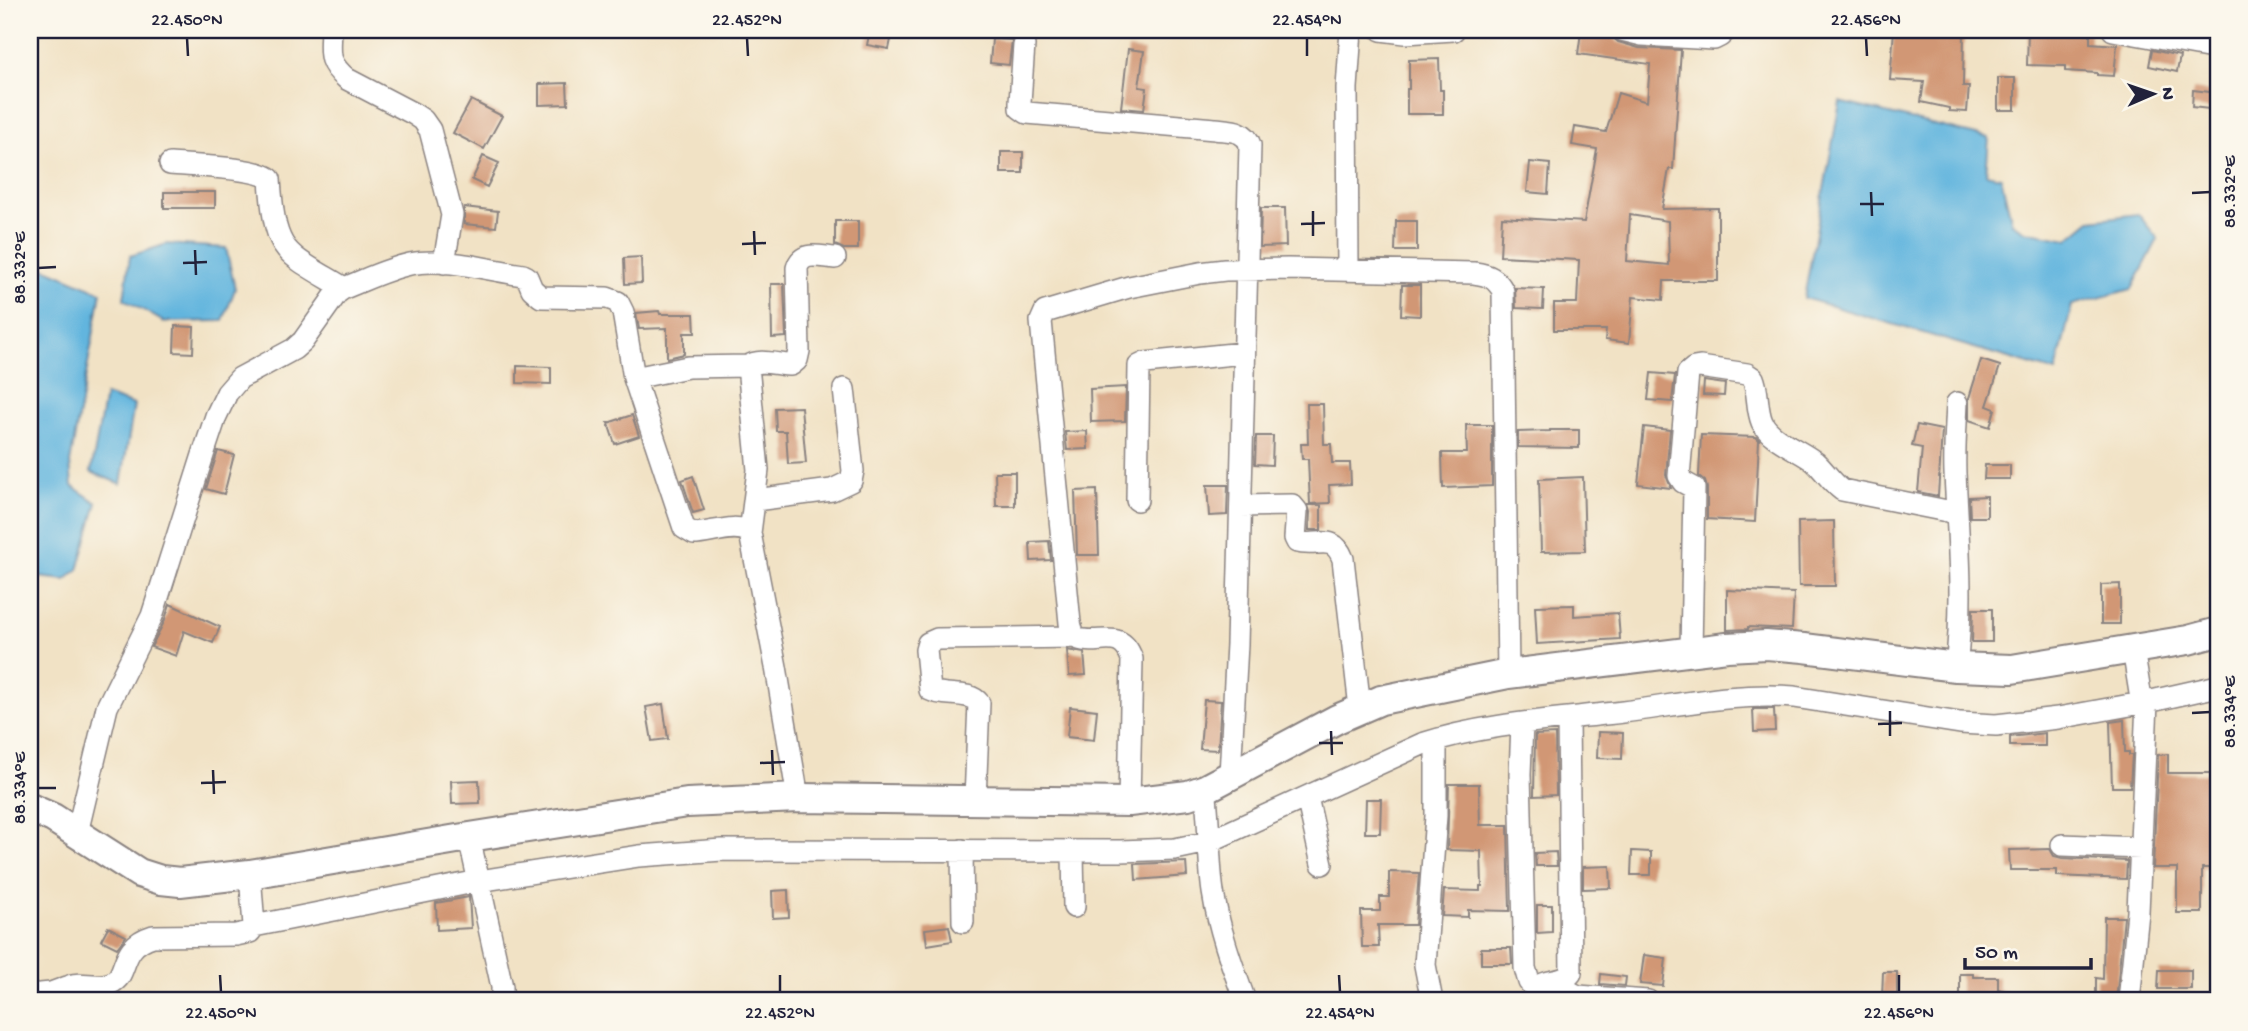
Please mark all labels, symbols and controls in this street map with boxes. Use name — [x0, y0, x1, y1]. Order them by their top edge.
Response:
text: 22.450°N — [151, 11, 223, 32]
text: 22.452°N — [712, 11, 782, 32]
text: 22.454°N — [1272, 11, 1342, 32]
text: 22.456°N — [1831, 11, 1901, 32]
north arrow — [2118, 60, 2188, 130]
text: N — [2155, 87, 2178, 100]
text: 88.332°E — [2221, 155, 2242, 228]
text: 88.332°E — [11, 231, 32, 304]
text: 88.334°E — [2221, 675, 2242, 748]
text: 88.334°E — [11, 751, 32, 824]
scale bar — [1965, 926, 2090, 970]
text: 50 m — [1975, 942, 2018, 967]
text: 22.450°N — [185, 1004, 257, 1025]
text: 22.452°N — [745, 1004, 815, 1025]
text: 22.454°N — [1305, 1004, 1375, 1025]
text: 22.456°N — [1864, 1004, 1934, 1025]

